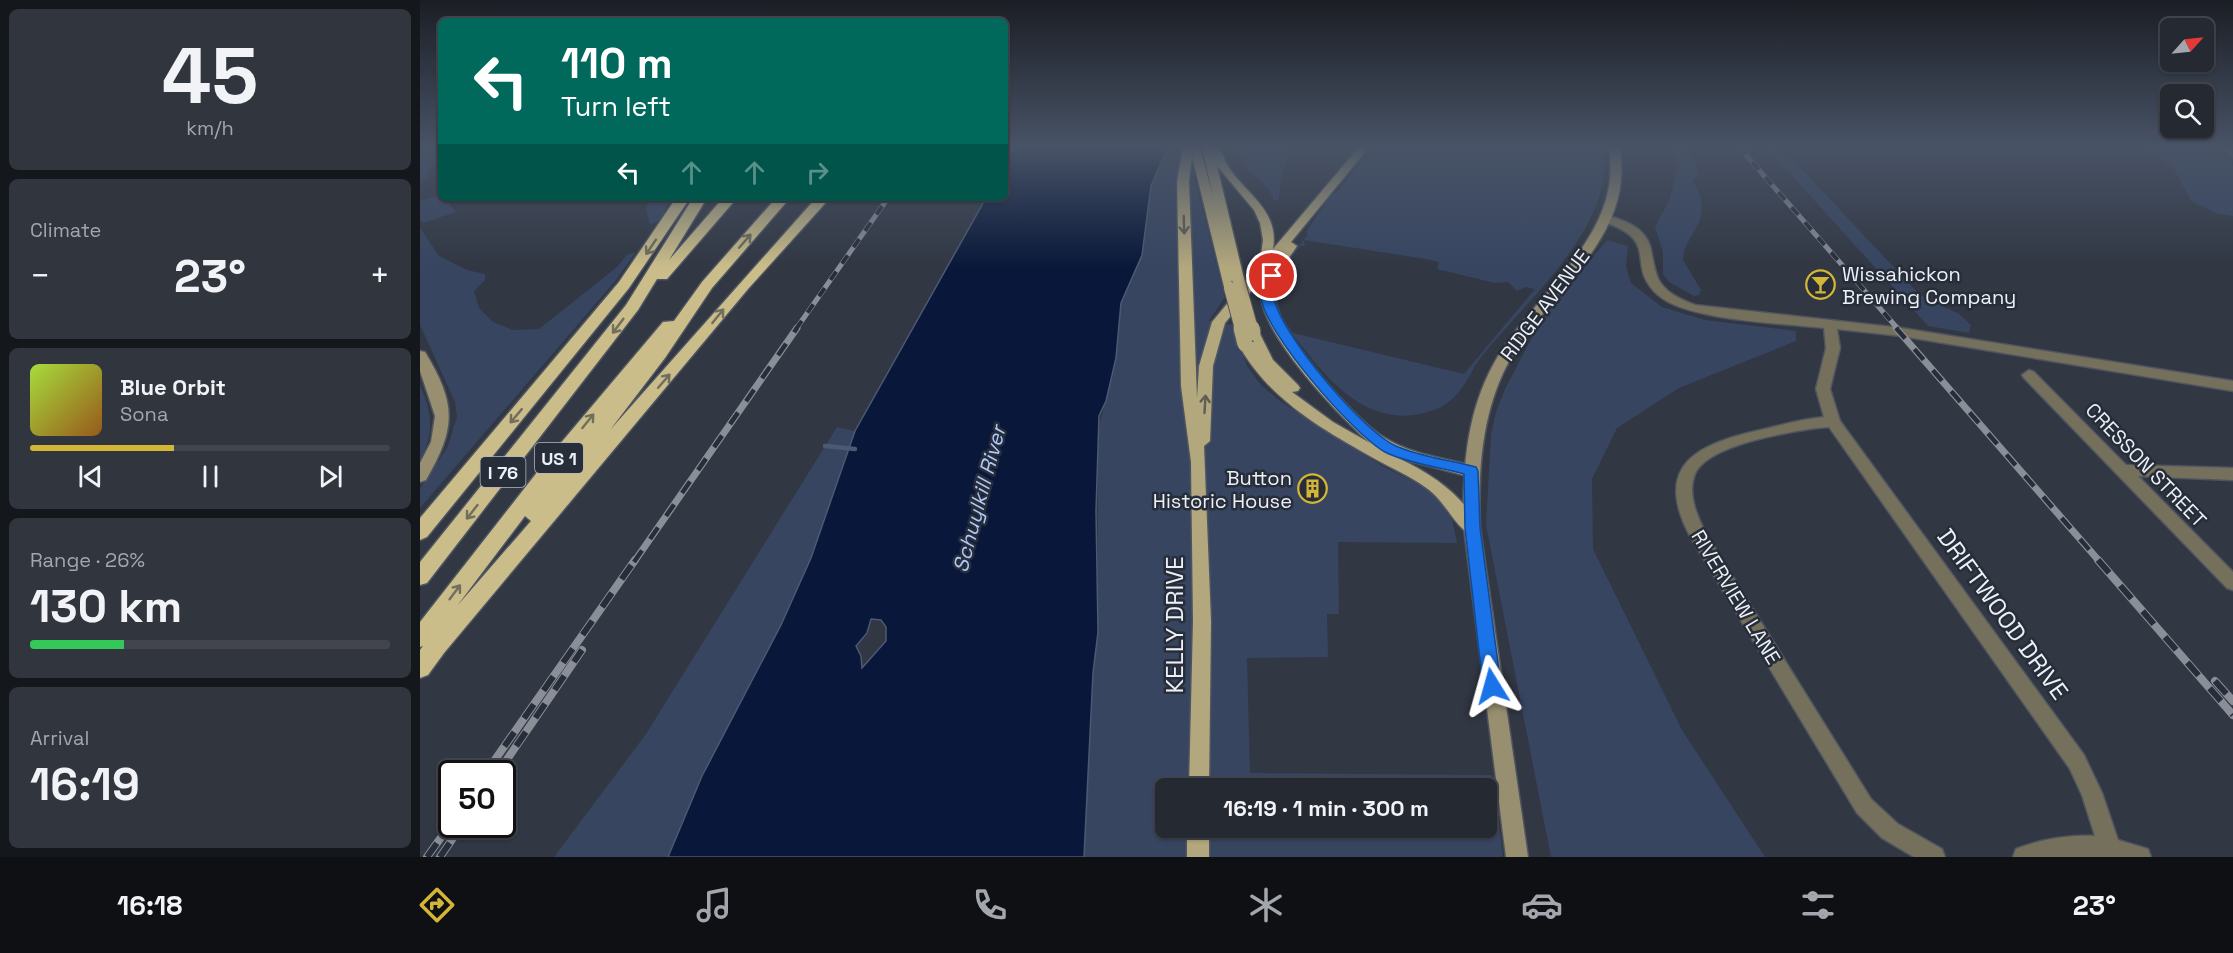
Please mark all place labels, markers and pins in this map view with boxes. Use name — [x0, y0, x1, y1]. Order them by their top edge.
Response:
pin — [1246, 250, 1297, 301]
place label: Wissahickon Brewing Company — [1842, 261, 2016, 310]
bar icon: Wissahickon Brewing Company — [1805, 269, 1837, 301]
place label: Button Historic House — [1153, 465, 1292, 514]
building icon: Button Historic House — [1297, 473, 1329, 505]

